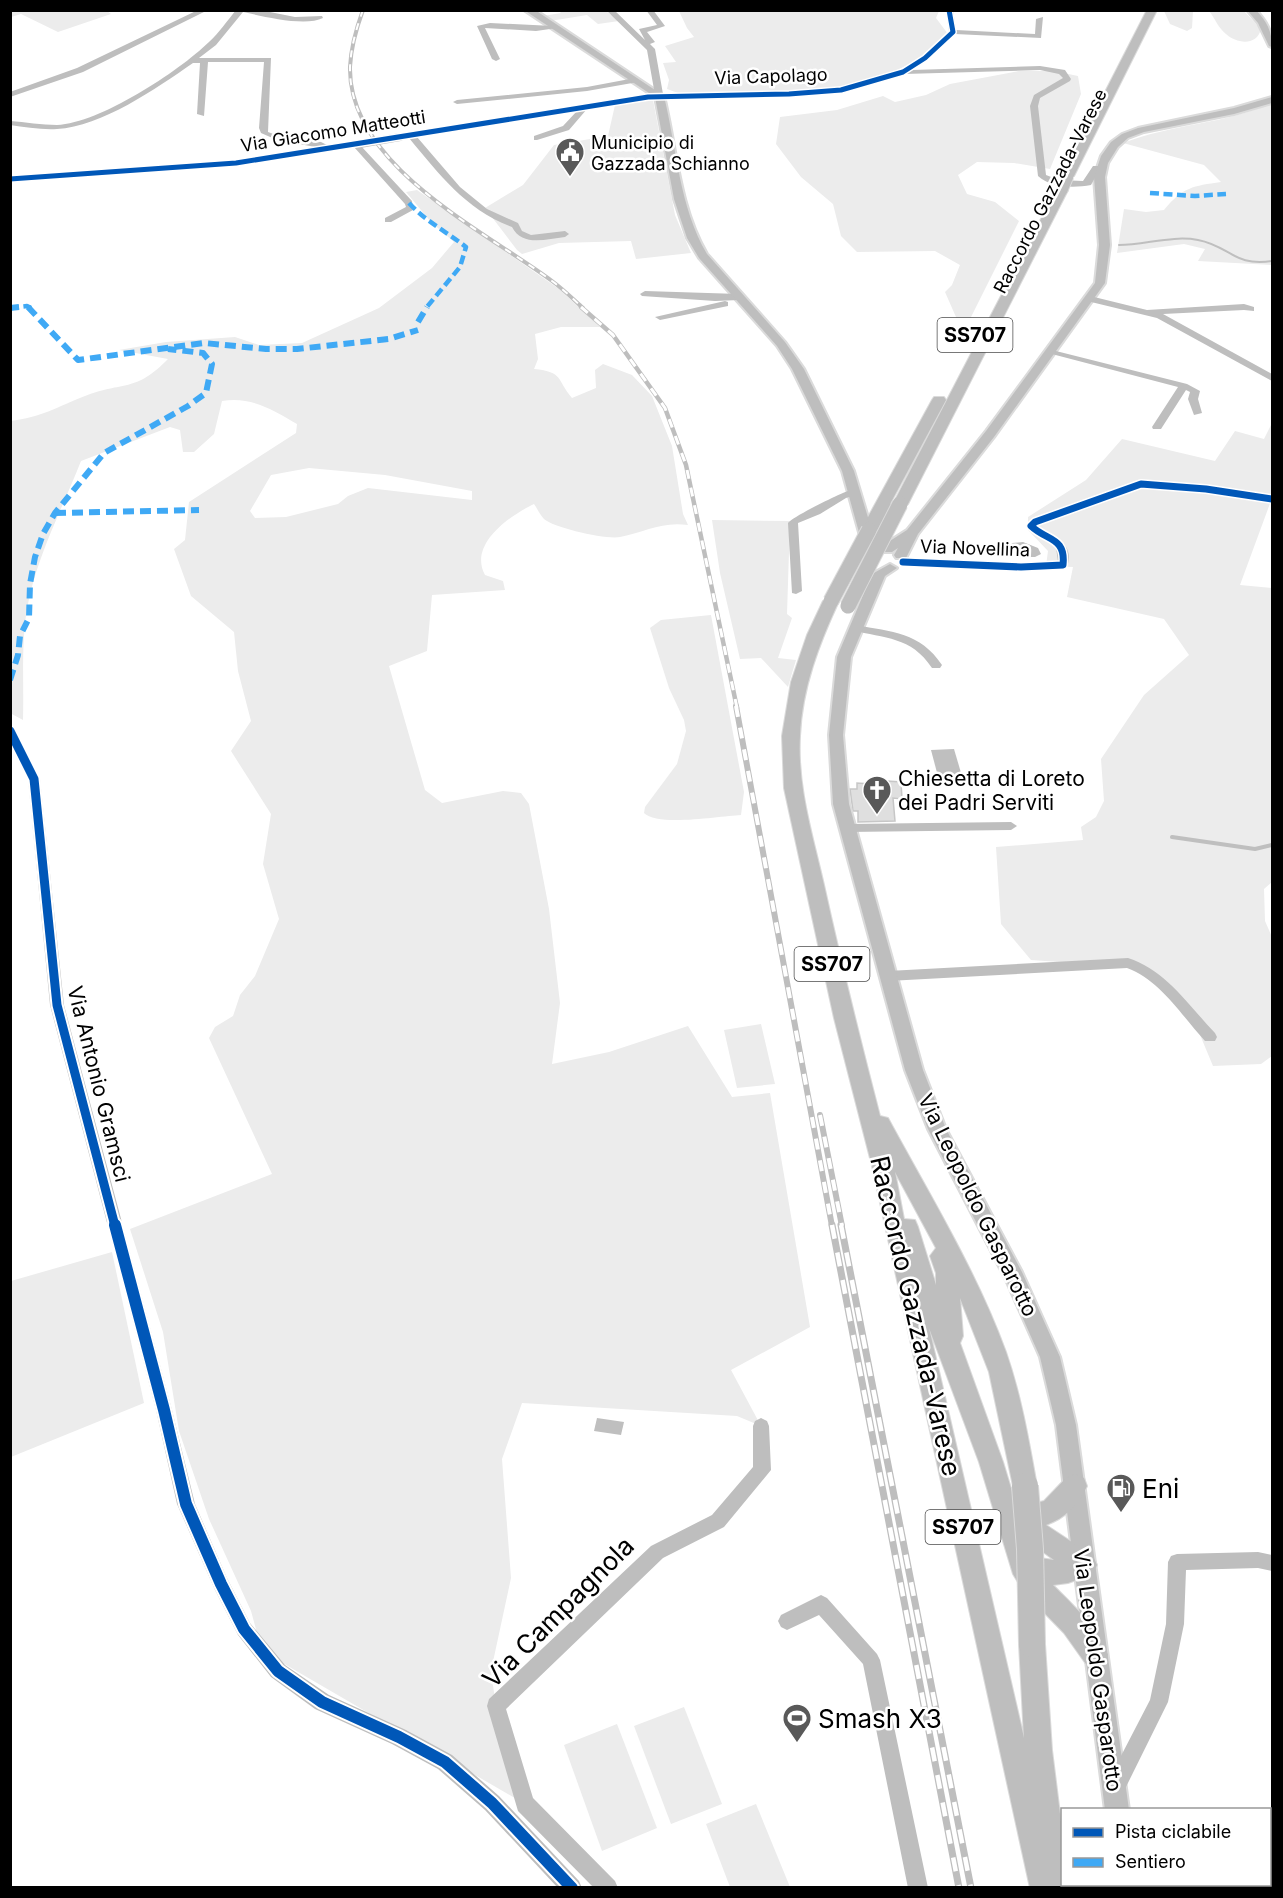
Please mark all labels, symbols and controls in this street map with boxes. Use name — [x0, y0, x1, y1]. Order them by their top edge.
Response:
street label: Via Capolago — [714, 64, 828, 88]
street label: Raccordo Gazzada-Varese — [989, 85, 1111, 297]
street label: Via Giacomo Matteotti — [239, 106, 427, 156]
place label: Municipio di Gazzada Schianno — [591, 132, 750, 174]
public building icon: Municipio di Gazzada Schianno — [554, 136, 586, 178]
road number: SS707 — [938, 318, 1012, 352]
street label: Via Novellina — [920, 536, 1030, 560]
place label: Chiesetta di Loreto dei Padri Serviti — [898, 766, 1085, 815]
church icon: Chiesetta di Loreto dei Padri Serviti — [861, 774, 893, 816]
road number: SS707 — [794, 947, 870, 981]
street label: Via Antonio Gramsci — [63, 983, 135, 1185]
street label: Via Leopoldo Gasparotto — [913, 1089, 1043, 1321]
street label: Raccordo Gazzada-Varese — [864, 1153, 968, 1479]
fuel station icon: Eni — [1105, 1472, 1137, 1514]
place label: Eni — [1142, 1473, 1179, 1504]
road number: SS707 — [926, 1510, 1000, 1544]
street label: Via Campagnola — [476, 1530, 640, 1694]
street label: Via Leopoldo Gasparotto — [1069, 1547, 1127, 1793]
sports icon: Smash X3 — [781, 1702, 813, 1744]
place label: Smash X3 — [818, 1703, 942, 1734]
legend — [1061, 1808, 1271, 1886]
text: Pista ciclabile — [1115, 1821, 1231, 1842]
text: Sentiero — [1115, 1851, 1186, 1872]

